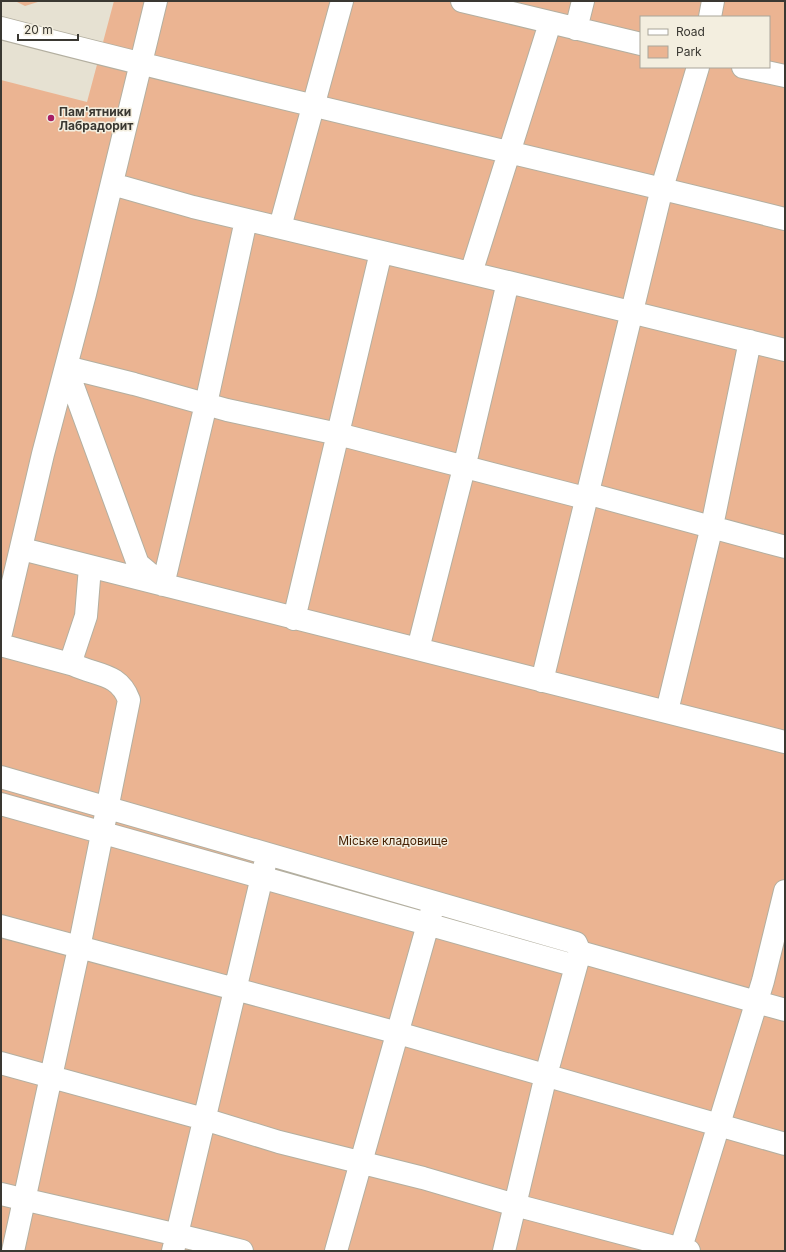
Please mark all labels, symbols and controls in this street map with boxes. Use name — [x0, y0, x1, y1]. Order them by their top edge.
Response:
scale bar — [18, 16, 78, 42]
legend — [640, 16, 770, 68]
text: 20 m — [24, 22, 53, 37]
text: Road — [676, 24, 705, 39]
text: Park — [676, 44, 702, 59]
place label: Пам'ятники Лабрадорит — [59, 104, 133, 133]
marker: Пам'ятники Лабрадорит — [46, 113, 56, 123]
park label: Міське кладовище — [338, 833, 448, 848]

